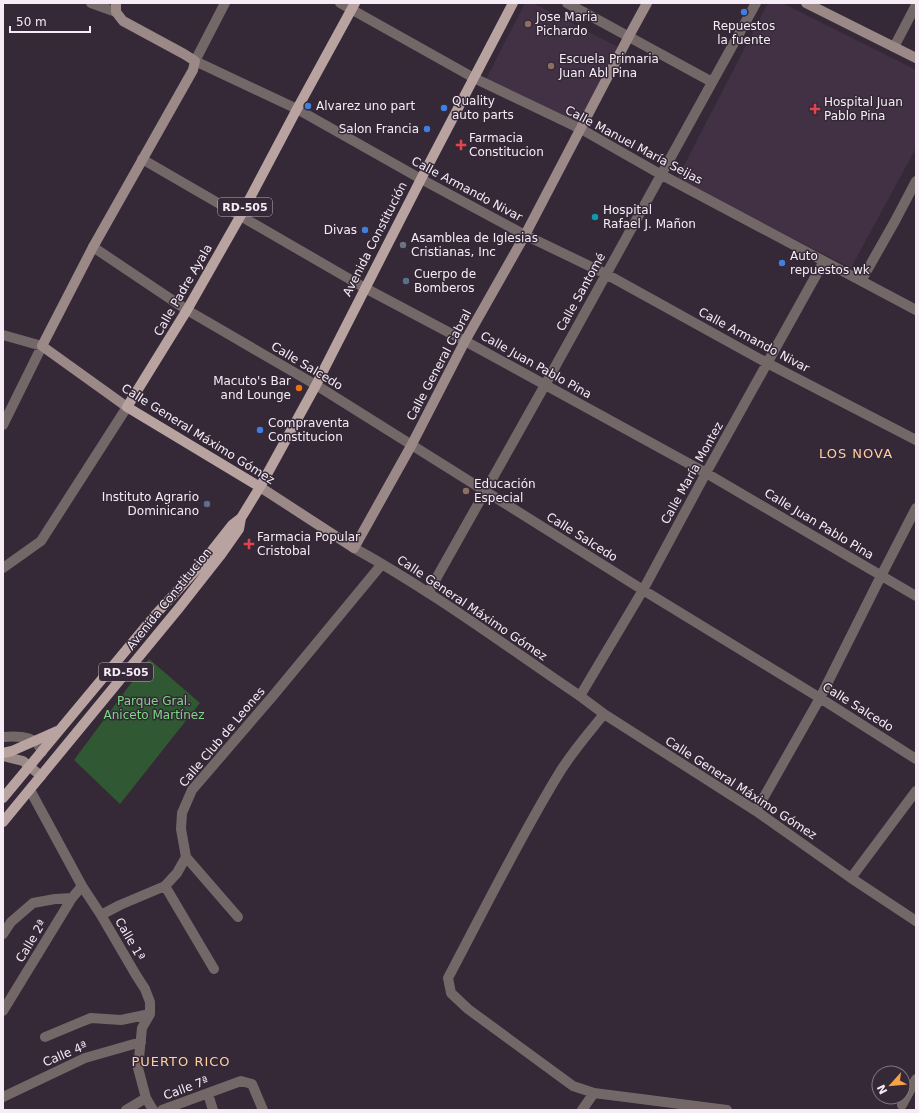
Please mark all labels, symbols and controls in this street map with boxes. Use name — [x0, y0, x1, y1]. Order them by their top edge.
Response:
marker: Repuestos la fuente — [739, 7, 749, 17]
scale bar — [10, 8, 90, 34]
place label: Jose Maria Pichardo — [535, 10, 598, 38]
text: 50 m — [16, 15, 47, 29]
marker: Jose Maria Pichardo — [523, 19, 533, 29]
place label: Repuestos la fuente — [713, 19, 775, 47]
place label: Escuela Primaria Juan Abl Pina — [558, 52, 659, 80]
marker: Escuela Primaria Juan Abl Pina — [546, 61, 556, 71]
place label: Quality auto parts — [452, 94, 514, 122]
place label: Hospital Juan Pablo Pina — [824, 95, 903, 123]
place label: Alvarez uno part — [316, 99, 415, 113]
marker: Alvarez uno part — [303, 101, 313, 111]
marker: Quality auto parts — [439, 103, 449, 113]
street label: Calle Manuel María Seijas — [563, 103, 705, 187]
marker: Hospital Juan Pablo Pina — [809, 103, 821, 115]
place label: Salon Francia — [339, 122, 419, 136]
marker: Salon Francia — [422, 124, 432, 134]
place label: Farmacia Constitucion — [469, 131, 544, 159]
marker: Farmacia Constitucion — [456, 140, 466, 150]
street label: Calle Armando Nivar — [409, 154, 525, 224]
street label: Avenida Constitución — [340, 179, 410, 299]
road number: RD-505 — [218, 198, 272, 216]
place label: Hospital Rafael J. Mañon — [603, 203, 696, 231]
marker: Hospital Rafael J. Mañon — [590, 212, 600, 222]
place label: Divas — [324, 223, 357, 237]
marker: Divas — [360, 225, 370, 235]
place label: Asamblea de Iglesias Cristianas, Inc — [411, 231, 538, 259]
marker: Asamblea de Iglesias Cristianas, Inc — [398, 240, 408, 250]
street label: Calle Padre Ayala — [151, 242, 215, 338]
place label: Auto repuestos wk — [790, 249, 870, 277]
street label: Calle Santomé — [554, 250, 608, 334]
marker: Auto repuestos wk — [777, 258, 787, 268]
place label: Cuerpo de Bomberos — [414, 267, 476, 295]
marker: Cuerpo de Bomberos — [401, 276, 411, 286]
street label: Calle Armando Nivar — [696, 305, 812, 375]
street label: Calle General Cabral — [404, 307, 474, 423]
street label: Calle Juan Pablo Pina — [478, 329, 594, 401]
street label: Calle Salcedo — [269, 339, 345, 393]
place label: Macuto's Bar and Lounge — [213, 374, 291, 402]
street label: Calle General Máximo Gómez — [119, 381, 277, 487]
marker: Macuto's Bar and Lounge — [294, 383, 304, 393]
place label: Compraventa Constitucion — [268, 416, 349, 444]
street label: Calle María Montez — [658, 420, 726, 526]
marker: Compraventa Constitucion — [255, 425, 265, 435]
district label: LOS NOVA — [819, 446, 893, 461]
place label: Educación Especial — [474, 477, 536, 505]
marker: Educación Especial — [461, 486, 471, 496]
street label: Calle Juan Pablo Pina — [762, 486, 876, 562]
place label: Instituto Agrario Dominicano — [102, 490, 199, 518]
marker: Instituto Agrario Dominicano — [202, 499, 212, 509]
street label: Calle Salcedo — [544, 510, 620, 564]
place label: Farmacia Popular Cristobal — [257, 530, 360, 558]
marker: Farmacia Popular Cristobal — [244, 539, 254, 549]
street label: Avenida Constitucion — [124, 545, 214, 653]
street label: Calle General Máximo Gómez — [394, 553, 550, 663]
road number: RD-505 — [99, 663, 153, 681]
street label: Calle Salcedo — [820, 680, 896, 734]
street label: Calle Club de Leones — [176, 684, 268, 790]
park label: Parque Gral. Aniceto Martínez — [104, 694, 204, 722]
street label: Calle General Máximo Gómez — [663, 734, 819, 842]
street label: Calle 1ª — [112, 915, 148, 963]
street label: Calle 2ª — [13, 917, 49, 965]
street label: Calle 4ª — [41, 1038, 89, 1070]
district label: PUERTO RICO — [131, 1054, 231, 1069]
north arrow — [871, 1065, 911, 1105]
street label: Calle 7ª — [162, 1073, 210, 1103]
text: N — [875, 1082, 890, 1096]

